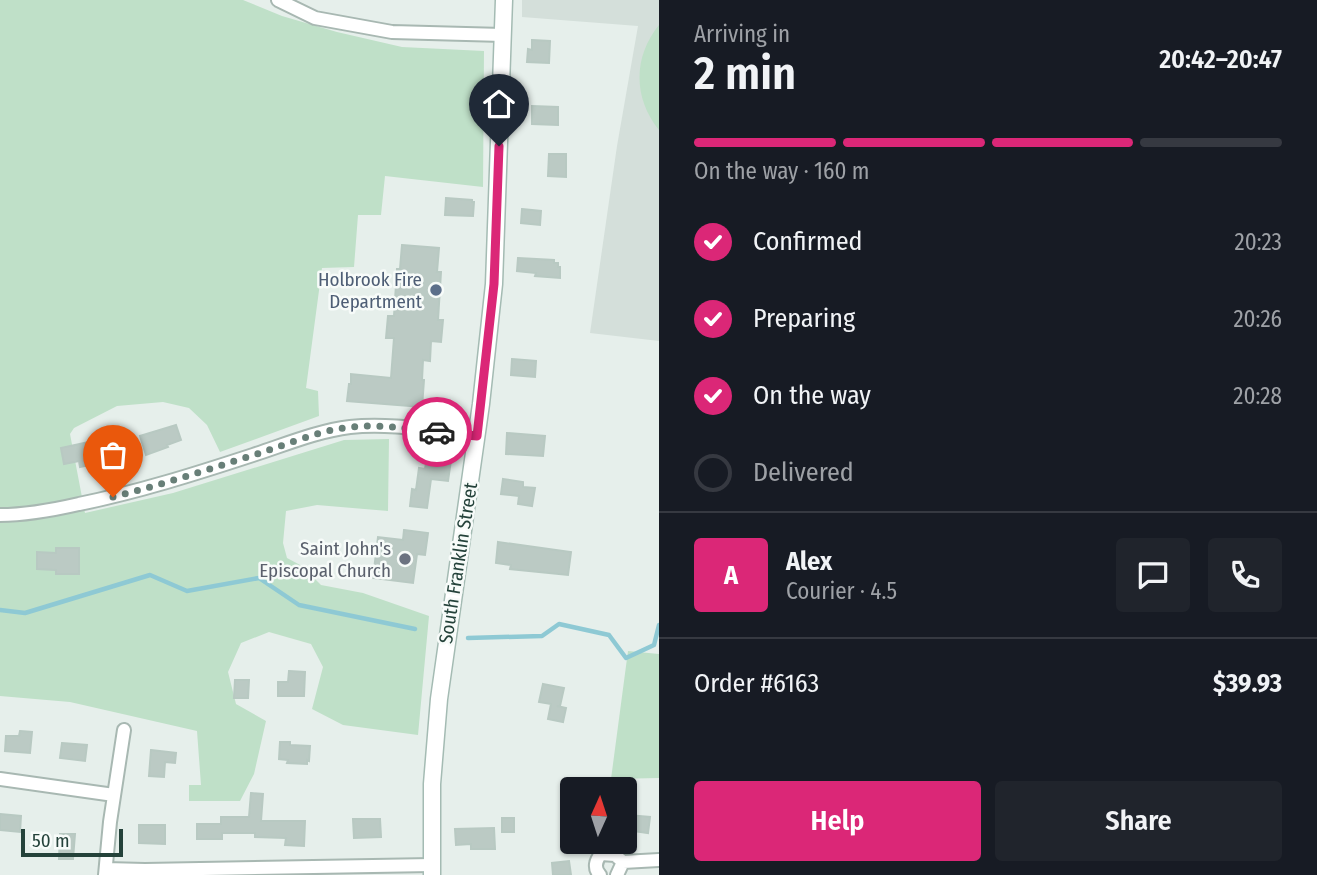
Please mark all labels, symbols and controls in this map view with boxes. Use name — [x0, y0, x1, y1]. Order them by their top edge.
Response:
text: Arriving in — [694, 20, 790, 48]
text: 20:42–20:47 — [1159, 44, 1282, 75]
text: 2 min — [694, 46, 796, 101]
pin — [469, 74, 529, 146]
icon: home — [480, 85, 518, 123]
text: On the way · 160 m — [694, 157, 869, 185]
icon: check — [694, 223, 732, 261]
text: Confirmed — [753, 226, 863, 257]
text: 20:23 — [1235, 228, 1282, 256]
place label: Holbrook Fire Department — [318, 268, 423, 313]
marker: Holbrook Fire Department — [428, 282, 444, 298]
icon: check — [694, 300, 732, 338]
text: Preparing — [753, 303, 855, 334]
text: 20:26 — [1233, 305, 1282, 333]
icon: check — [694, 377, 732, 415]
text: On the way — [753, 380, 871, 411]
text: 20:28 — [1233, 382, 1282, 410]
courier — [402, 397, 472, 467]
icon: car — [418, 413, 456, 451]
pin — [83, 425, 143, 497]
icon: bag — [94, 436, 132, 474]
text: Delivered — [753, 457, 854, 488]
street label: South Franklin Street — [434, 480, 482, 645]
place label: Saint John's Episcopal Church — [259, 537, 391, 582]
button: chat — [1116, 538, 1190, 612]
button: phone — [1208, 538, 1282, 612]
text: Alex — [786, 546, 832, 577]
marker: Saint John's Episcopal Church — [397, 551, 413, 567]
text: A — [724, 560, 738, 591]
text: Courier · 4.5 — [786, 577, 897, 605]
text: Order #6163 — [694, 668, 819, 699]
text: $39.93 — [1213, 668, 1282, 699]
north arrow — [560, 777, 637, 854]
map controls — [560, 777, 637, 854]
button: Help — [694, 781, 981, 861]
button: Share — [995, 781, 1282, 861]
scale bar — [21, 826, 122, 858]
text: 50 m — [32, 829, 70, 852]

